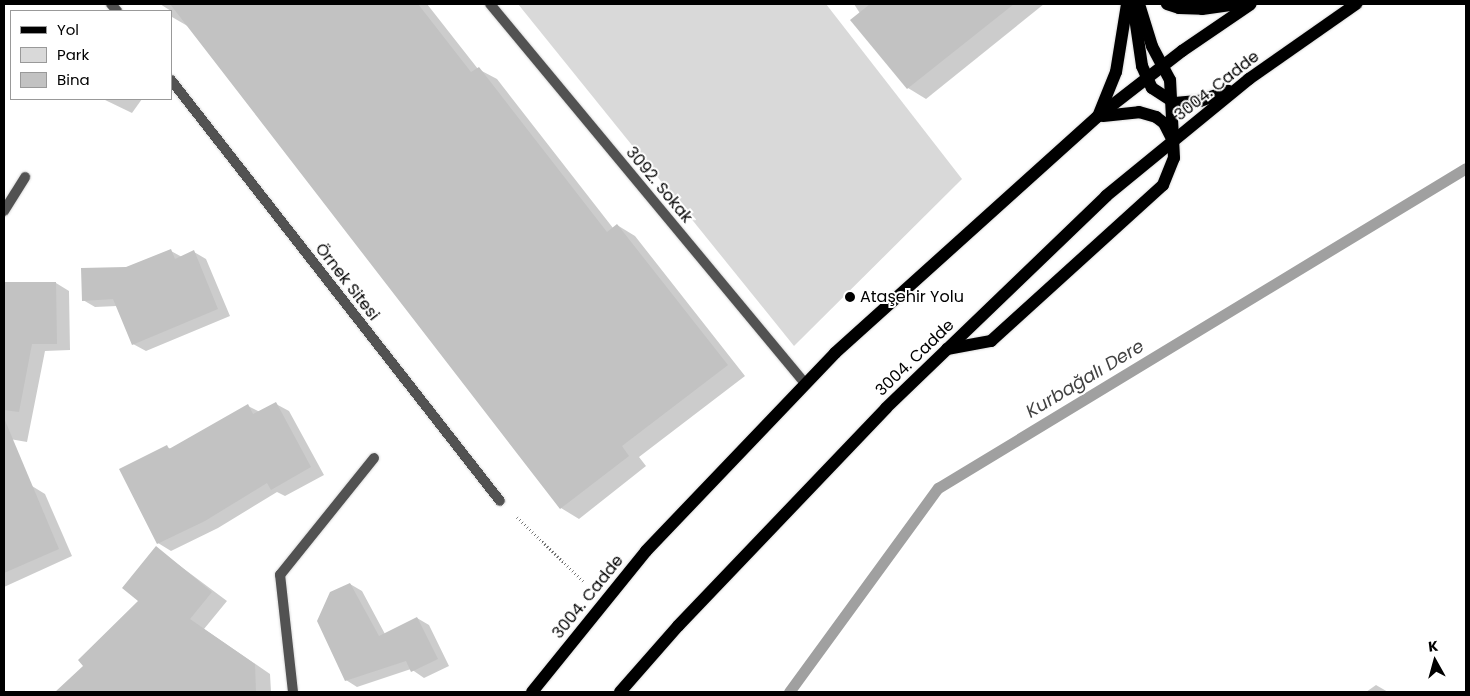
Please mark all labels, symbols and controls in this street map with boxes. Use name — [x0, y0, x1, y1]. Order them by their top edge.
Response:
legend — [10, 10, 172, 100]
text: Yol — [57, 19, 79, 40]
text: Park — [57, 44, 89, 65]
street label: 3004. Cadde — [1171, 47, 1263, 125]
text: Bina — [57, 69, 90, 90]
street label: 3092. Sokak — [622, 143, 696, 227]
street label: Örnek Sitesi — [311, 240, 383, 324]
place label: Ataşehir Yolu — [860, 287, 964, 307]
marker: Ataşehir Yolu — [844, 291, 856, 303]
street label: 3004. Cadde — [872, 316, 958, 400]
water label: Kurbağalı Dere — [1022, 335, 1148, 423]
street label: 3004. Cadde — [548, 551, 628, 643]
north arrow — [1410, 636, 1460, 686]
text: K — [1427, 636, 1439, 657]

